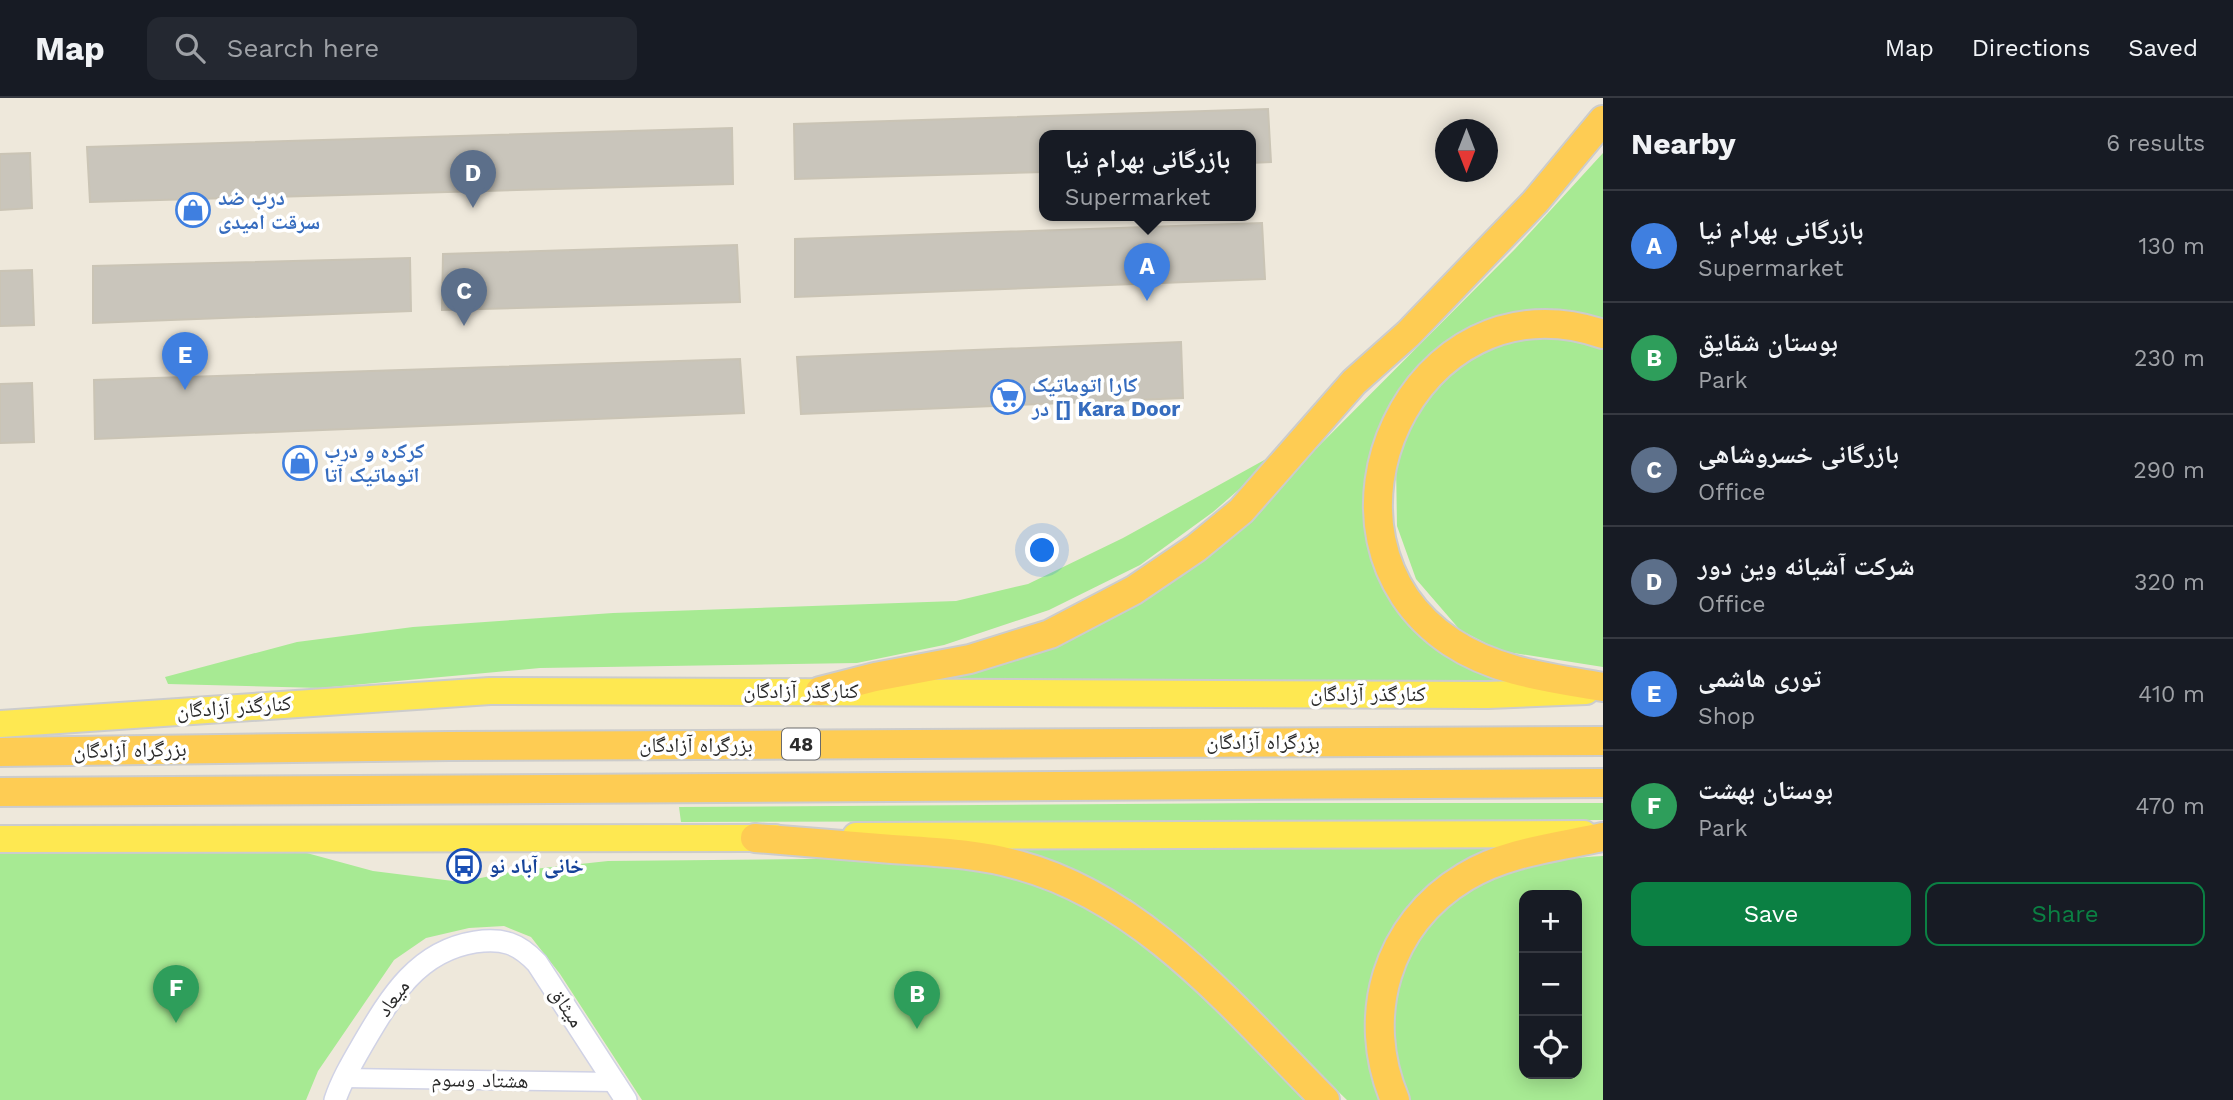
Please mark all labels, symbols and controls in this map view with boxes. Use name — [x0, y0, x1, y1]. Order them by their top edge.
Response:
search box — [147, 17, 637, 80]
text: Map — [35, 29, 105, 68]
icon: search — [171, 29, 209, 67]
text: Search here — [227, 33, 379, 63]
text: Map — [1885, 34, 1934, 62]
text: Directions — [1972, 34, 2090, 62]
text: Saved — [2128, 34, 2198, 62]
north arrow — [1435, 119, 1498, 182]
text: Nearby — [1631, 126, 1736, 161]
popup — [1039, 130, 1256, 221]
text: 6 results — [2106, 130, 2205, 157]
text: بازرگانی بهرام نیا — [1065, 144, 1230, 174]
pin: D — [450, 150, 496, 208]
text: Supermarket — [1065, 184, 1210, 211]
place label: درب ضد سرقت امیدی — [218, 185, 320, 234]
shop icon: درب ضد سرقت امیدی — [174, 191, 212, 229]
text: بازرگانی بهرام نیا — [1698, 215, 1863, 245]
text: A — [1646, 233, 1662, 260]
text: 130 m — [2139, 233, 2205, 260]
pin: A — [1124, 243, 1170, 301]
text: Supermarket — [1698, 255, 1843, 282]
pin: C — [441, 268, 487, 326]
text: بوستان شقایق — [1698, 327, 1838, 357]
pin: E — [162, 332, 208, 390]
text: B — [1646, 345, 1662, 372]
text: 230 m — [2134, 345, 2205, 372]
text: Park — [1698, 367, 1747, 394]
place label: کارا اتوماتیک در [] Kara Door — [1031, 372, 1180, 421]
supermarket icon: کارا اتوماتیک در [] Kara Door — [989, 378, 1027, 416]
place label: کرکره و درب اتوماتیک آتا — [324, 438, 425, 487]
text: بازرگانی خسروشاهی — [1698, 439, 1899, 469]
shop icon: کرکره و درب اتوماتیک آتا — [281, 444, 319, 482]
text: C — [1646, 457, 1662, 484]
text: 290 m — [2133, 457, 2205, 484]
text: Office — [1698, 479, 1766, 506]
your location — [1025, 533, 1059, 567]
text: شرکت آشیانه وین دور — [1698, 551, 1915, 581]
text: D — [1646, 569, 1662, 596]
text: 320 m — [2134, 569, 2205, 596]
text: Office — [1698, 591, 1766, 618]
text: توری هاشمی — [1698, 663, 1821, 693]
street label: کنارگذر آزادگان — [743, 678, 859, 703]
street label: کنارگذر آزادگان — [1310, 681, 1426, 706]
text: E — [1647, 681, 1661, 708]
text: 410 m — [2138, 681, 2205, 708]
street label: کنارگذر آزادگان — [176, 690, 293, 723]
text: Shop — [1698, 703, 1755, 730]
road number: 48 — [782, 729, 820, 760]
street label: بزرگراه آزادگان — [1206, 729, 1320, 754]
street label: بزرگراه آزادگان — [639, 732, 753, 757]
street label: بزرگراه آزادگان — [73, 736, 187, 763]
text: بوستان بهشت — [1698, 775, 1833, 805]
text: F — [1647, 793, 1661, 820]
text: 470 m — [2136, 793, 2205, 820]
text: Park — [1698, 815, 1747, 842]
bus stop icon: خانی آباد نو — [445, 847, 483, 885]
place label: خانی آباد نو — [489, 853, 584, 879]
button: Save — [1631, 882, 1911, 946]
button: Share — [1925, 882, 2205, 946]
map controls — [1519, 890, 1582, 1079]
button: + — [1519, 890, 1582, 953]
button: − — [1519, 953, 1582, 1016]
pin: F — [153, 965, 199, 1023]
pin: B — [894, 971, 940, 1029]
street label: میعاد — [371, 974, 414, 1021]
street label: میثاق — [544, 982, 590, 1032]
button: locate — [1519, 1016, 1582, 1079]
street label: هشتاد وسوم — [431, 1066, 529, 1095]

